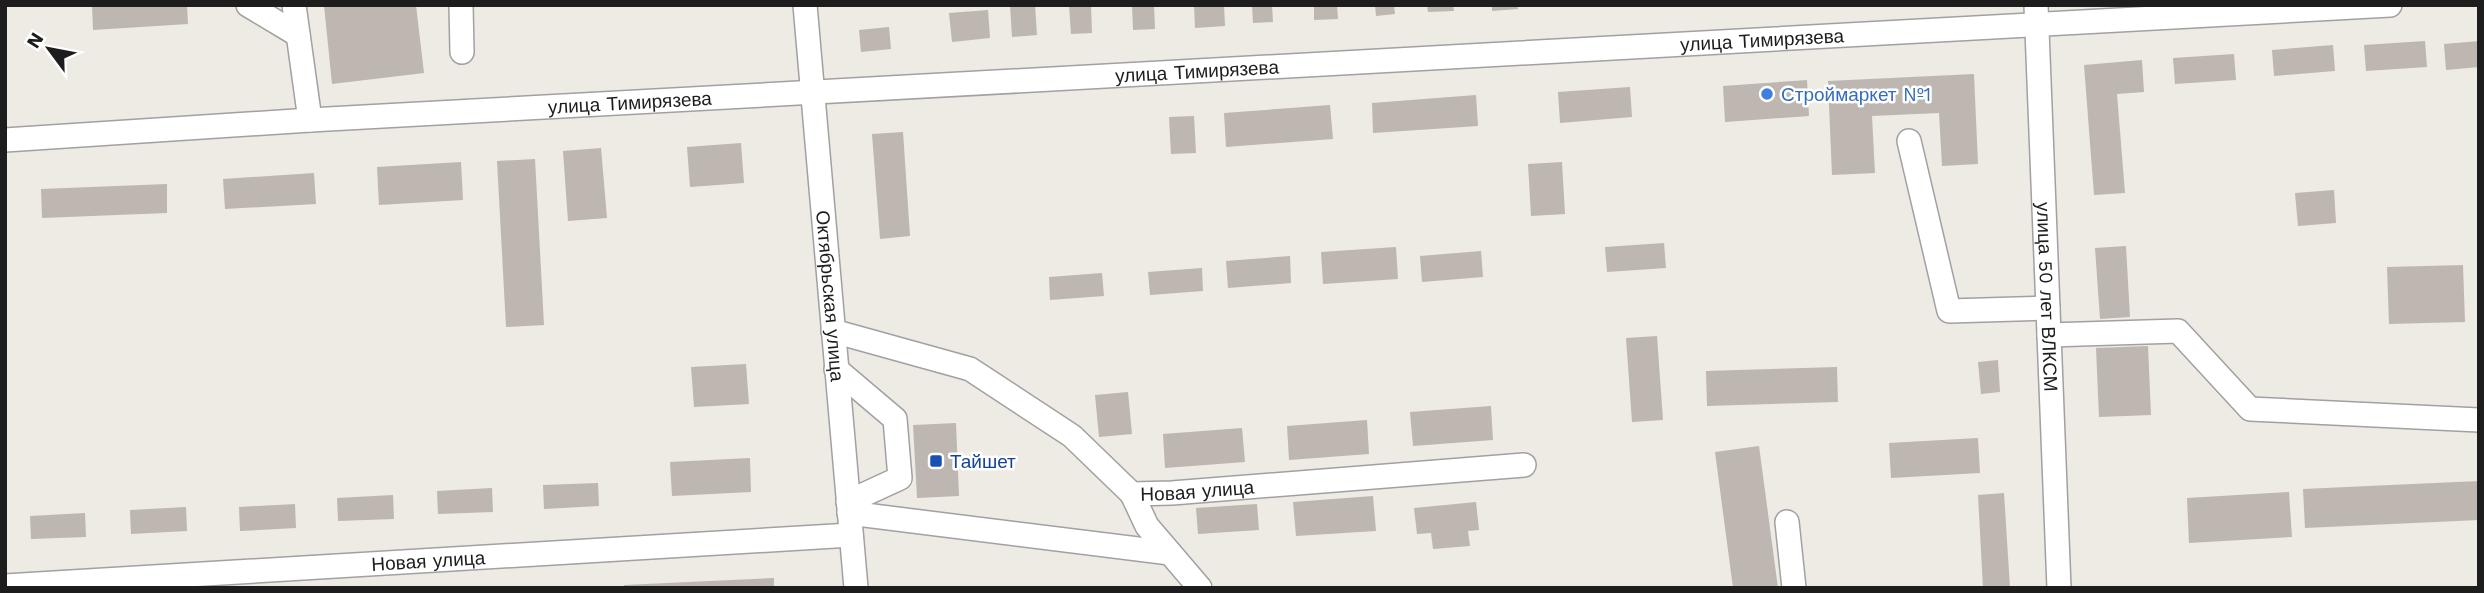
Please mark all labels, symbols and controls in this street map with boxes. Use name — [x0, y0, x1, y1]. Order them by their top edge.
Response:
north arrow — [14, 14, 84, 84]
street label: улица Тимирязева — [1680, 24, 1845, 56]
text: N — [22, 28, 48, 52]
street label: улица Тимирязева — [1114, 55, 1280, 87]
place label: Строймаркет №1 — [1781, 83, 1931, 106]
marker: Строймаркет №1 — [1759, 86, 1775, 102]
street label: улица Тимирязева — [547, 87, 713, 119]
street label: улица 50 лет ВЛКСМ — [2032, 202, 2062, 392]
street label: Октябрьская улица — [811, 209, 849, 383]
place label: Тайшет — [950, 450, 1016, 473]
marker: Тайшет — [928, 453, 944, 469]
street label: Новая улица — [1140, 475, 1255, 506]
street label: Новая улица — [371, 546, 486, 576]

